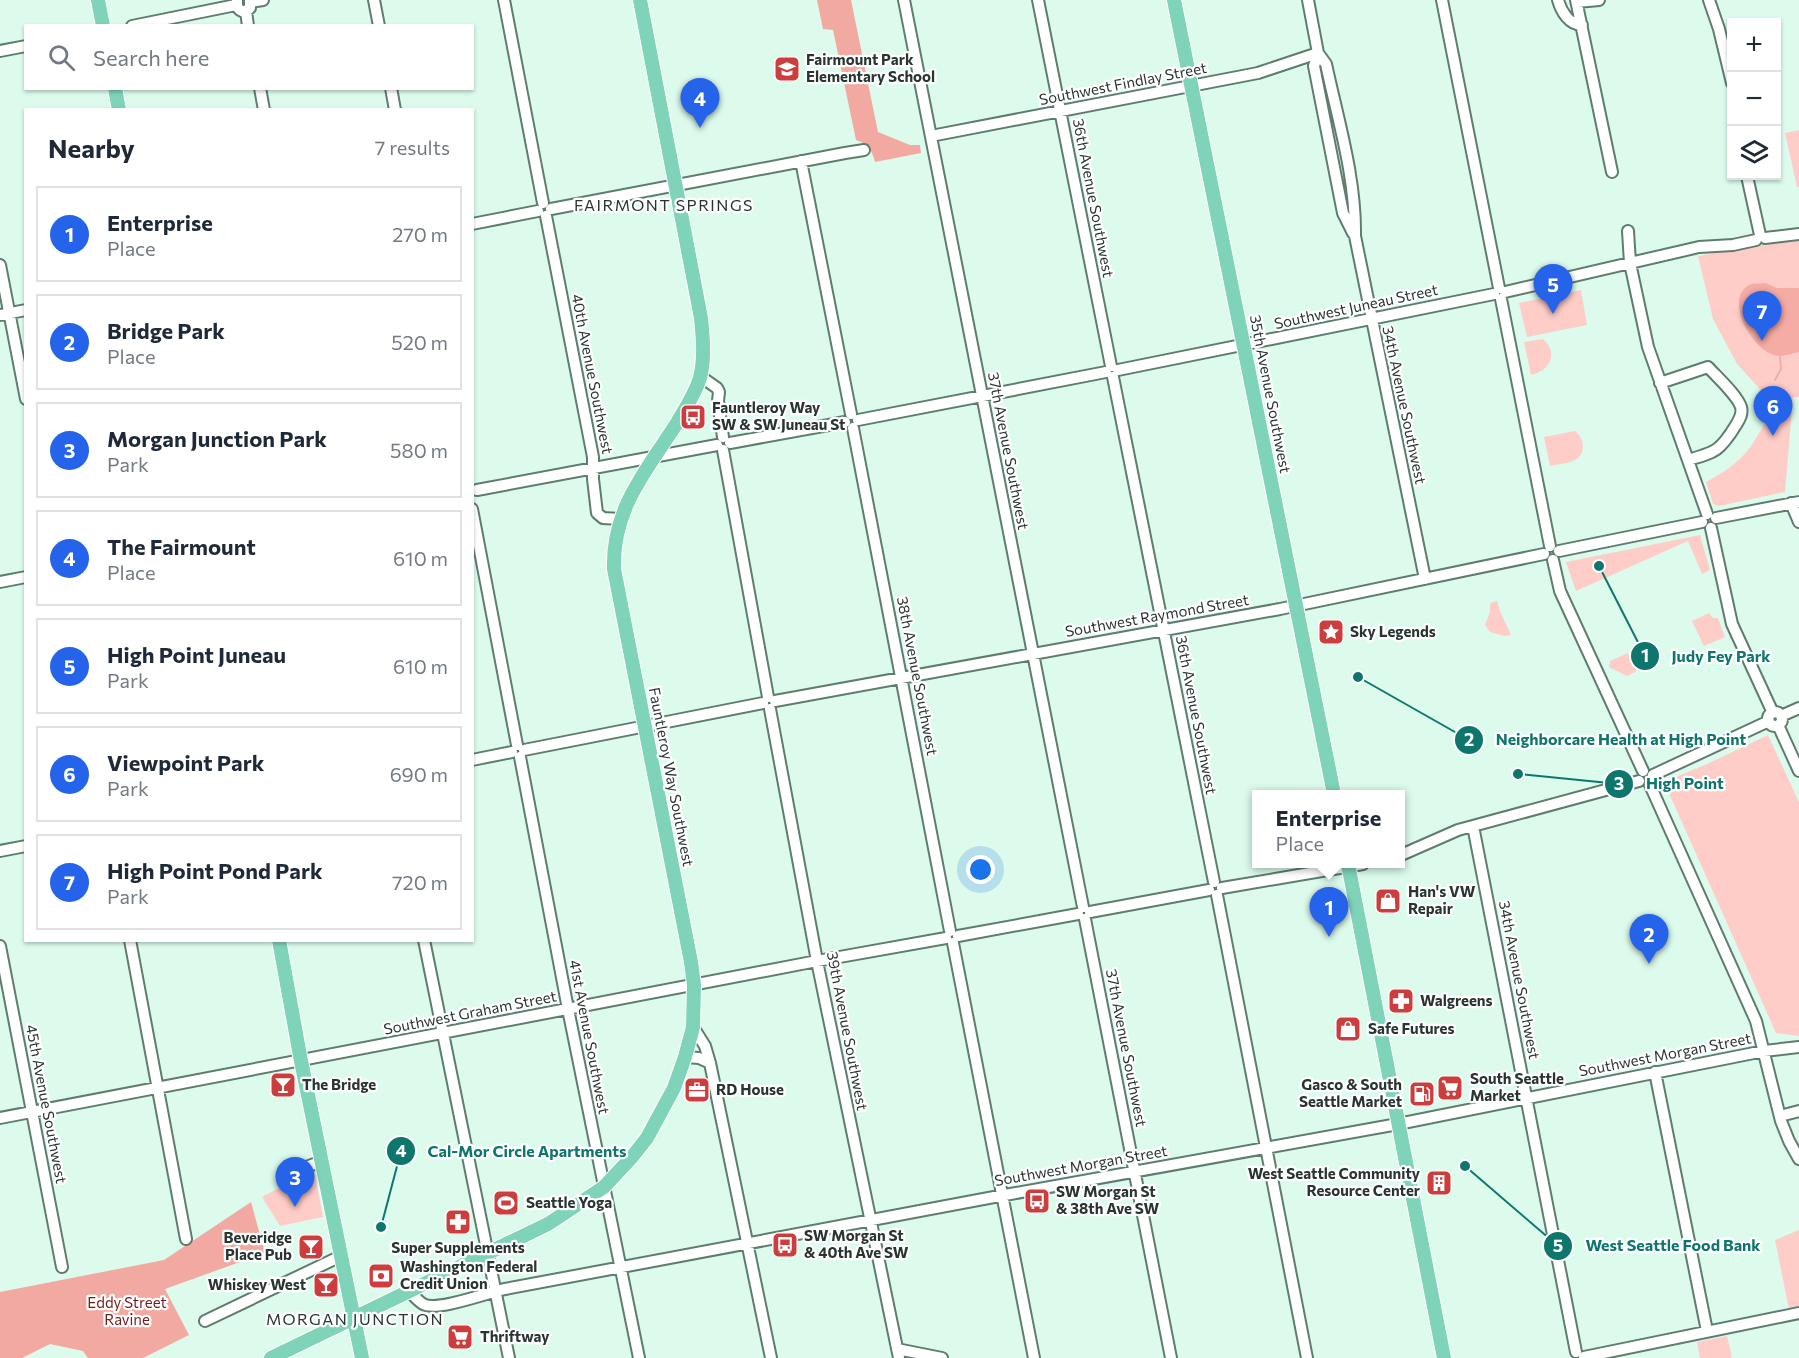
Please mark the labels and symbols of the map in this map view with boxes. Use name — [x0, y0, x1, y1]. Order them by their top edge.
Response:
place label: Fairmount Park Elementary School — [806, 50, 935, 85]
school or university icon: Fairmount Park Elementary School — [772, 54, 802, 84]
street label: Southwest Findlay Street — [1037, 58, 1208, 108]
pin: 4 — [680, 78, 720, 128]
street label: 36th Avenue Southwest — [1070, 117, 1118, 279]
district label: FAIRMONT SPRINGS — [574, 195, 754, 214]
pin: 5 — [1534, 264, 1572, 314]
street label: Southwest Juneau Street — [1272, 280, 1439, 332]
street label: 40th Avenue Southwest — [569, 292, 617, 455]
pin: 7 — [1742, 292, 1782, 341]
street label: 35th Avenue Southwest — [1247, 313, 1295, 475]
street label: 34th Avenue Southwest — [1379, 324, 1431, 486]
street label: 37th Avenue Southwest — [985, 370, 1033, 531]
pin: 6 — [1754, 386, 1792, 436]
place label: Fauntleroy Way SW & SW Juneau St — [712, 398, 845, 433]
bus stop icon: Fauntleroy Way SW & SW Juneau St — [678, 402, 708, 432]
street label: Southwest Raymond Street — [1064, 590, 1250, 640]
street label: 38th Avenue Southwest — [894, 595, 942, 757]
place icon: Sky Legends — [1316, 617, 1346, 647]
place label: Sky Legends — [1350, 622, 1436, 640]
street label: 36th Avenue Southwest — [1173, 634, 1221, 796]
callout: Judy Fey Park — [1630, 639, 1783, 673]
text: 1 — [1641, 644, 1649, 666]
text: Judy Fey Park — [1671, 646, 1771, 665]
street label: Fauntleroy Way Southwest — [646, 686, 698, 868]
callout: Neighborcare Health at High Point — [1454, 723, 1759, 757]
text: 2 — [1464, 728, 1474, 750]
text: Neighborcare Health at High Point — [1496, 729, 1747, 748]
callout: High Point — [1604, 767, 1736, 801]
text: 3 — [1614, 772, 1624, 794]
text: High Point — [1646, 773, 1724, 792]
your location — [966, 855, 995, 884]
place label: Han's VW Repair — [1408, 882, 1476, 917]
shop icon: Han's VW Repair — [1373, 886, 1403, 916]
pin: 1 — [1310, 888, 1348, 937]
street label: 34th Avenue Southwest — [1496, 899, 1544, 1061]
pin: 2 — [1630, 914, 1668, 964]
street label: 39th Avenue Southwest — [824, 950, 872, 1112]
street label: 41st Avenue Southwest — [566, 958, 614, 1116]
street label: 37th Avenue Southwest — [1103, 967, 1151, 1128]
street label: Southwest Graham Street — [382, 986, 558, 1038]
pharmacy icon: Walgreens — [1386, 986, 1416, 1016]
place label: Walgreens — [1420, 991, 1493, 1009]
shop icon: Safe Futures — [1333, 1014, 1363, 1044]
place label: Safe Futures — [1368, 1019, 1454, 1037]
street label: 45th Avenue Southwest — [23, 1023, 71, 1185]
street label: Southwest Morgan Street — [1577, 1028, 1753, 1080]
place label: South Seattle Market — [1470, 1069, 1564, 1104]
bar icon: The Bridge — [268, 1070, 298, 1100]
supermarket icon: South Seattle Market — [1435, 1073, 1465, 1103]
place label: The Bridge — [302, 1075, 376, 1093]
office icon: RD House — [682, 1075, 712, 1105]
place label: Gasco & South Seattle Market — [1299, 1075, 1402, 1110]
fuel station icon: Gasco & South Seattle Market — [1407, 1079, 1437, 1109]
place label: RD House — [716, 1080, 784, 1098]
callout: Cal-Mor Circle Apartments — [386, 1134, 638, 1168]
text: 4 — [395, 1139, 407, 1161]
text: Cal-Mor Circle Apartments — [428, 1141, 626, 1160]
street label: Southwest Morgan Street — [993, 1141, 1169, 1189]
pin: 3 — [276, 1158, 314, 1207]
place label: West Seattle Community Resource Center — [1248, 1164, 1421, 1199]
building icon: West Seattle Community Resource Center — [1424, 1168, 1454, 1198]
place label: SW Morgan St & 38th Ave SW — [1056, 1182, 1160, 1217]
bus stop icon: SW Morgan St & 38th Ave SW — [1022, 1186, 1052, 1216]
sports icon: Seattle Yoga — [491, 1188, 521, 1218]
place label: Seattle Yoga — [526, 1193, 612, 1211]
pharmacy icon: Super Supplements — [443, 1207, 473, 1237]
place label: SW Morgan St & 40th Ave SW — [804, 1226, 909, 1261]
place label: Beveridge Place Pub — [224, 1228, 292, 1263]
callout: West Seattle Food Bank — [1543, 1229, 1772, 1263]
bus stop icon: SW Morgan St & 40th Ave SW — [770, 1230, 800, 1260]
bar icon: Beveridge Place Pub — [296, 1232, 326, 1262]
text: 5 — [1553, 1234, 1563, 1256]
text: West Seattle Food Bank — [1585, 1235, 1761, 1254]
place label: Super Supplements — [391, 1238, 525, 1256]
place label: Washington Federal Credit Union — [400, 1257, 537, 1292]
bank icon: Washington Federal Credit Union — [366, 1261, 396, 1291]
bar icon: Whiskey West — [311, 1270, 341, 1300]
place label: Whiskey West — [208, 1275, 306, 1293]
park label: Eddy Street Ravine — [87, 1293, 167, 1328]
district label: MORGAN JUNCTION — [266, 1309, 444, 1328]
supermarket icon: Thriftway — [445, 1322, 475, 1352]
place label: Thriftway — [480, 1327, 550, 1345]

